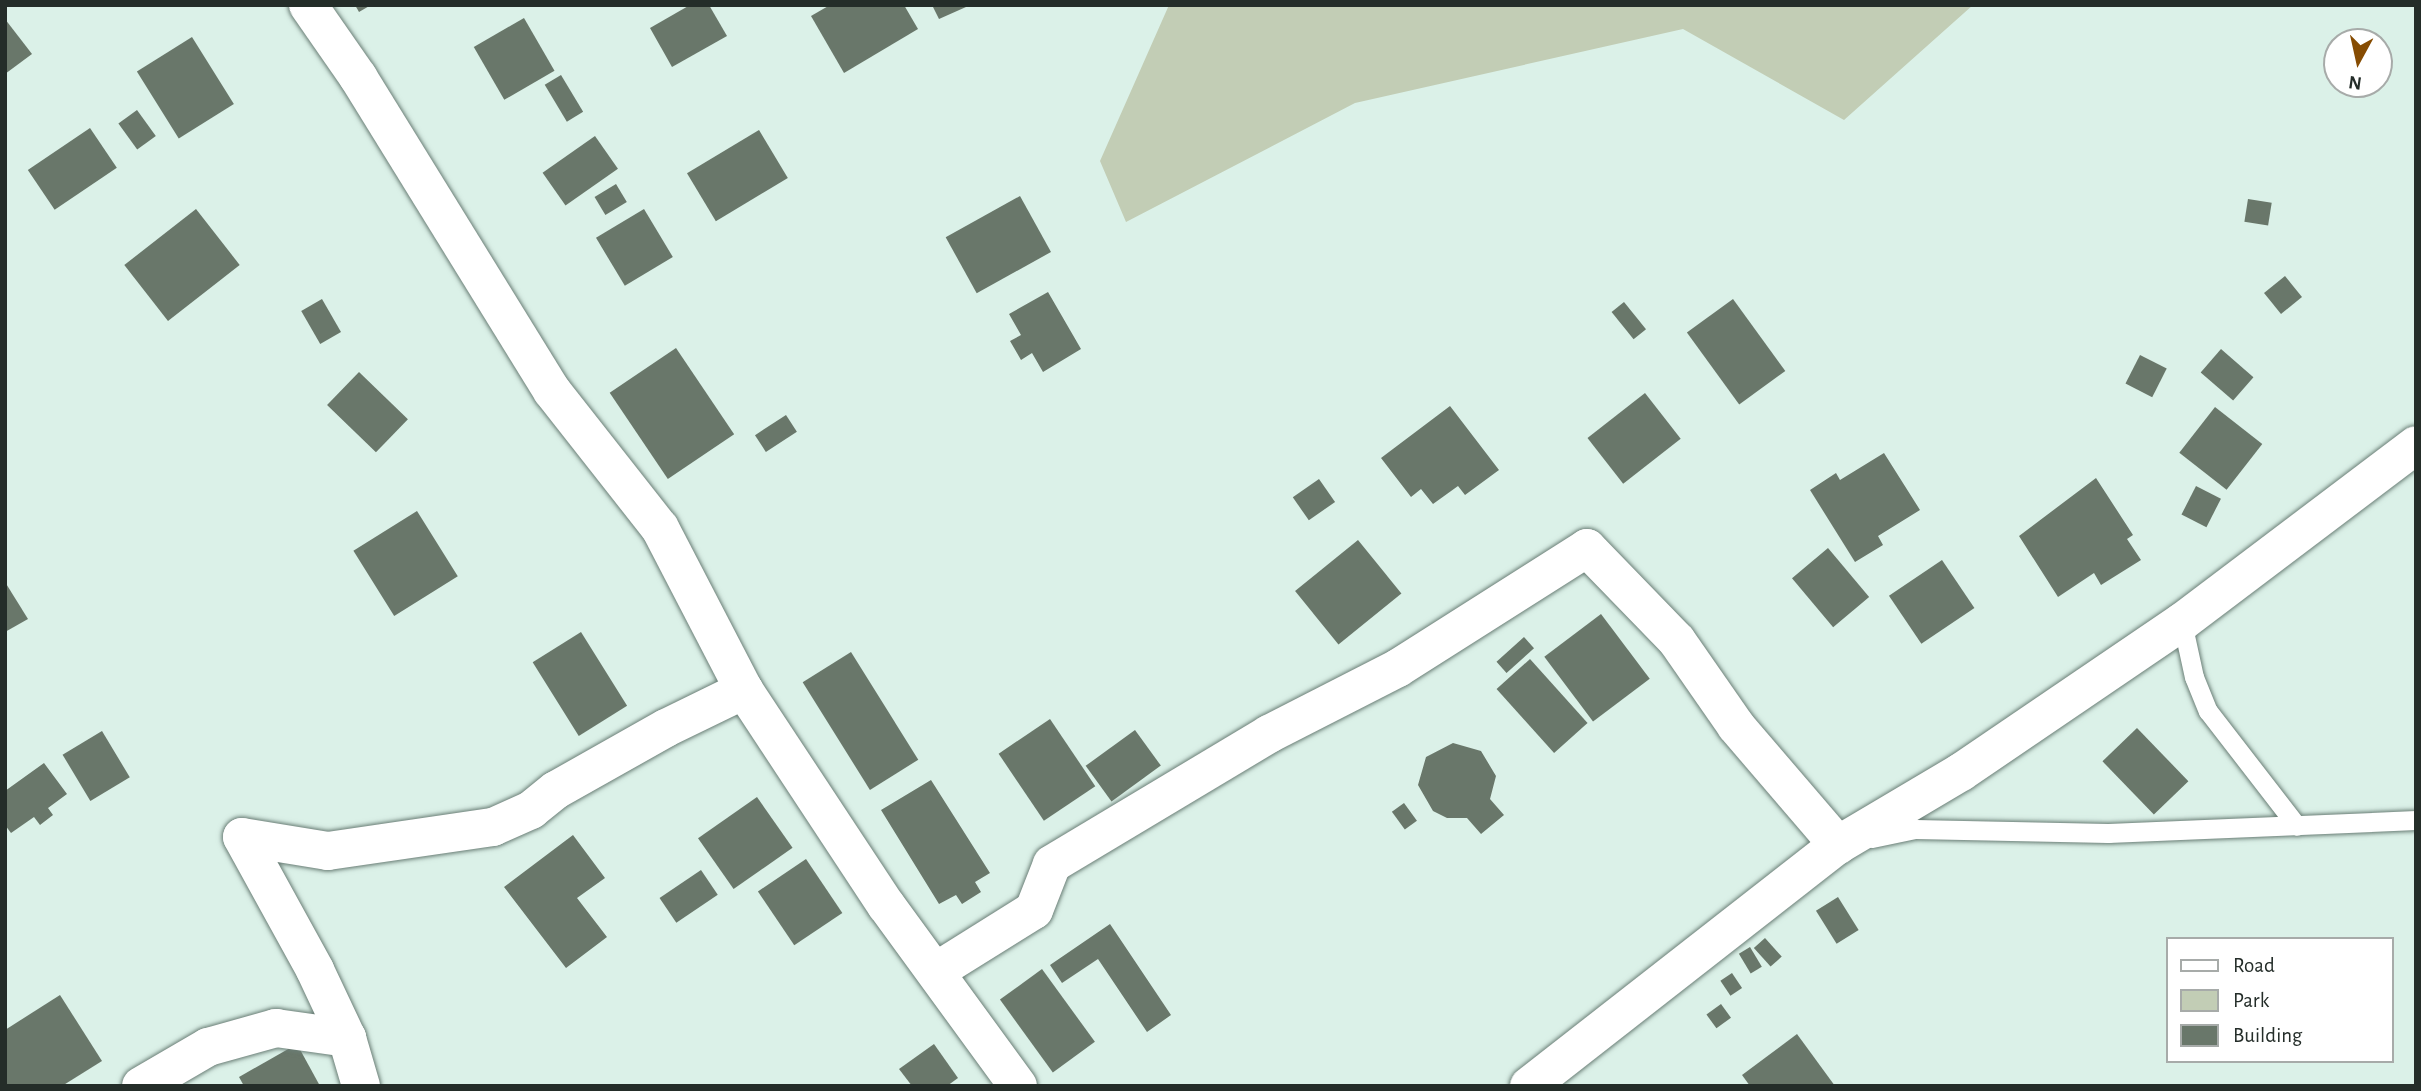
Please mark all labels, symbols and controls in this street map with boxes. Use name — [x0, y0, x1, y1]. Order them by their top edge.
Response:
north arrow — [2323, 28, 2393, 98]
text: N — [2347, 72, 2363, 93]
legend — [2166, 937, 2393, 1063]
text: Road — [2233, 955, 2275, 976]
text: Park — [2233, 990, 2269, 1011]
text: Building — [2233, 1025, 2302, 1046]

